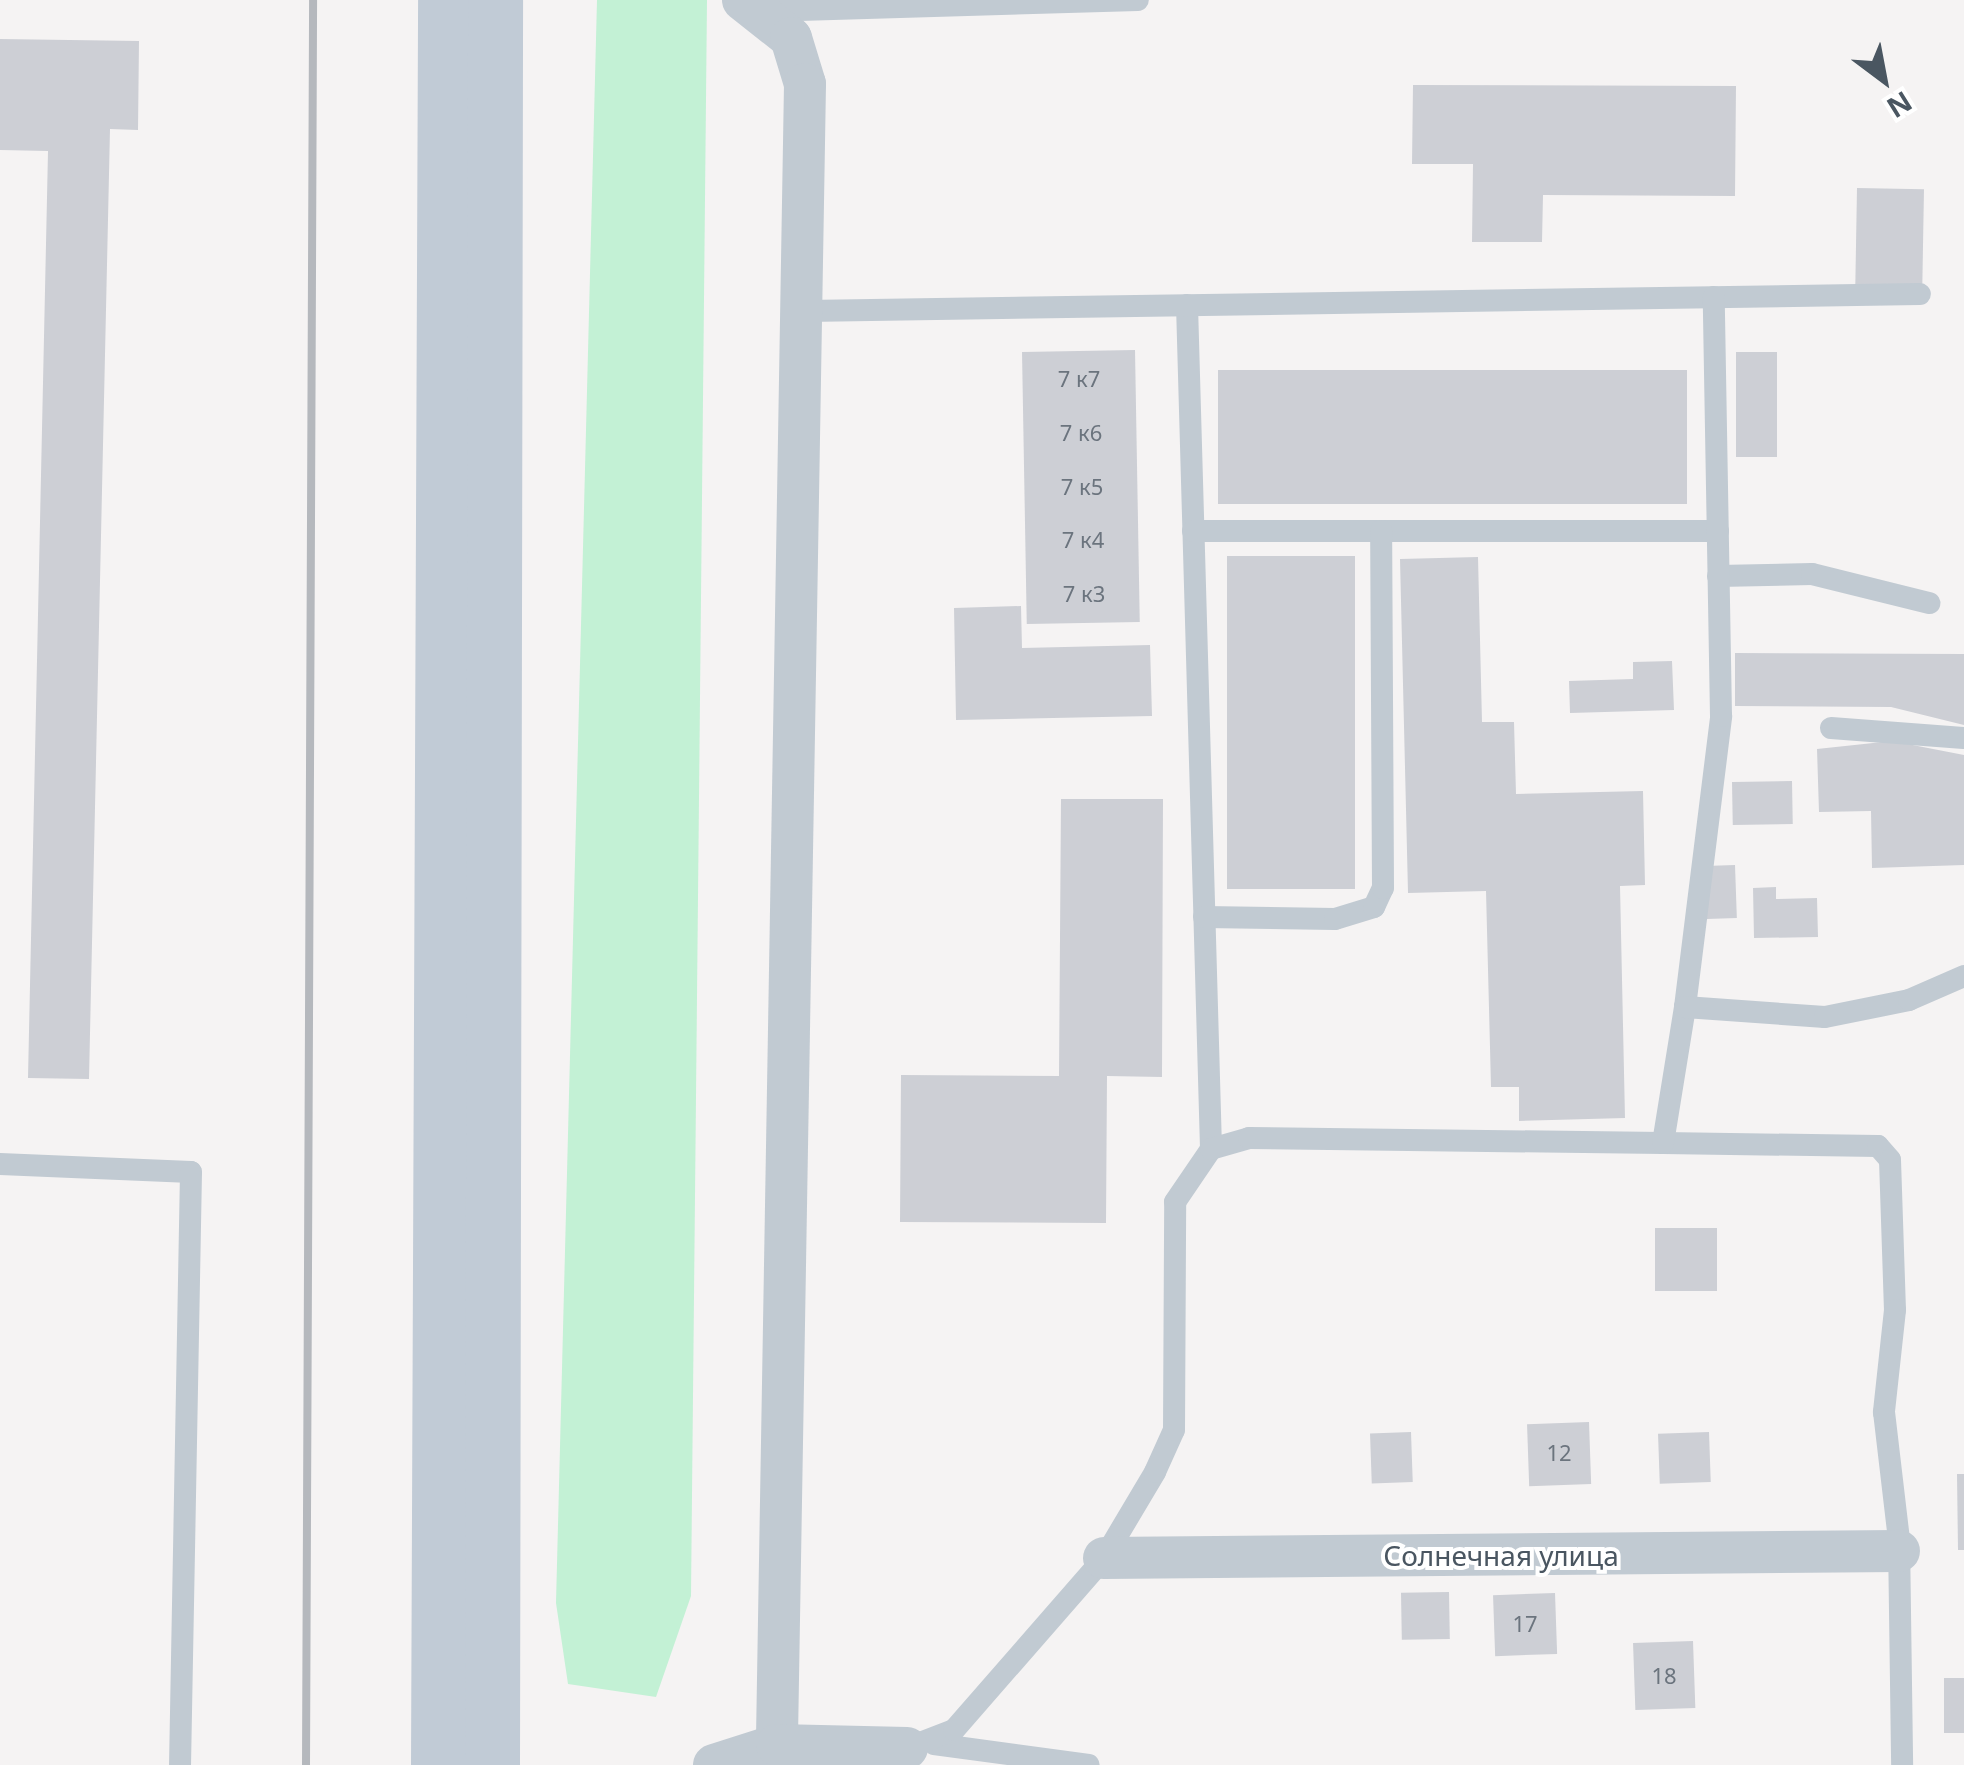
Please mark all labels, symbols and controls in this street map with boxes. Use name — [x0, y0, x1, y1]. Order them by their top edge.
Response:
north arrow — [1834, 30, 1934, 130]
text: N — [1880, 83, 1920, 128]
house number: 7 к7 — [1058, 366, 1100, 392]
house number: 7 к6 — [1060, 420, 1102, 446]
house number: 7 к5 — [1061, 474, 1103, 500]
house number: 7 к4 — [1062, 527, 1104, 553]
house number: 7 к3 — [1063, 581, 1105, 607]
house number: 12 — [1546, 1440, 1572, 1466]
street label: Солнечная улица — [1383, 1538, 1619, 1572]
house number: 17 — [1512, 1611, 1538, 1637]
house number: 18 — [1651, 1663, 1677, 1689]

